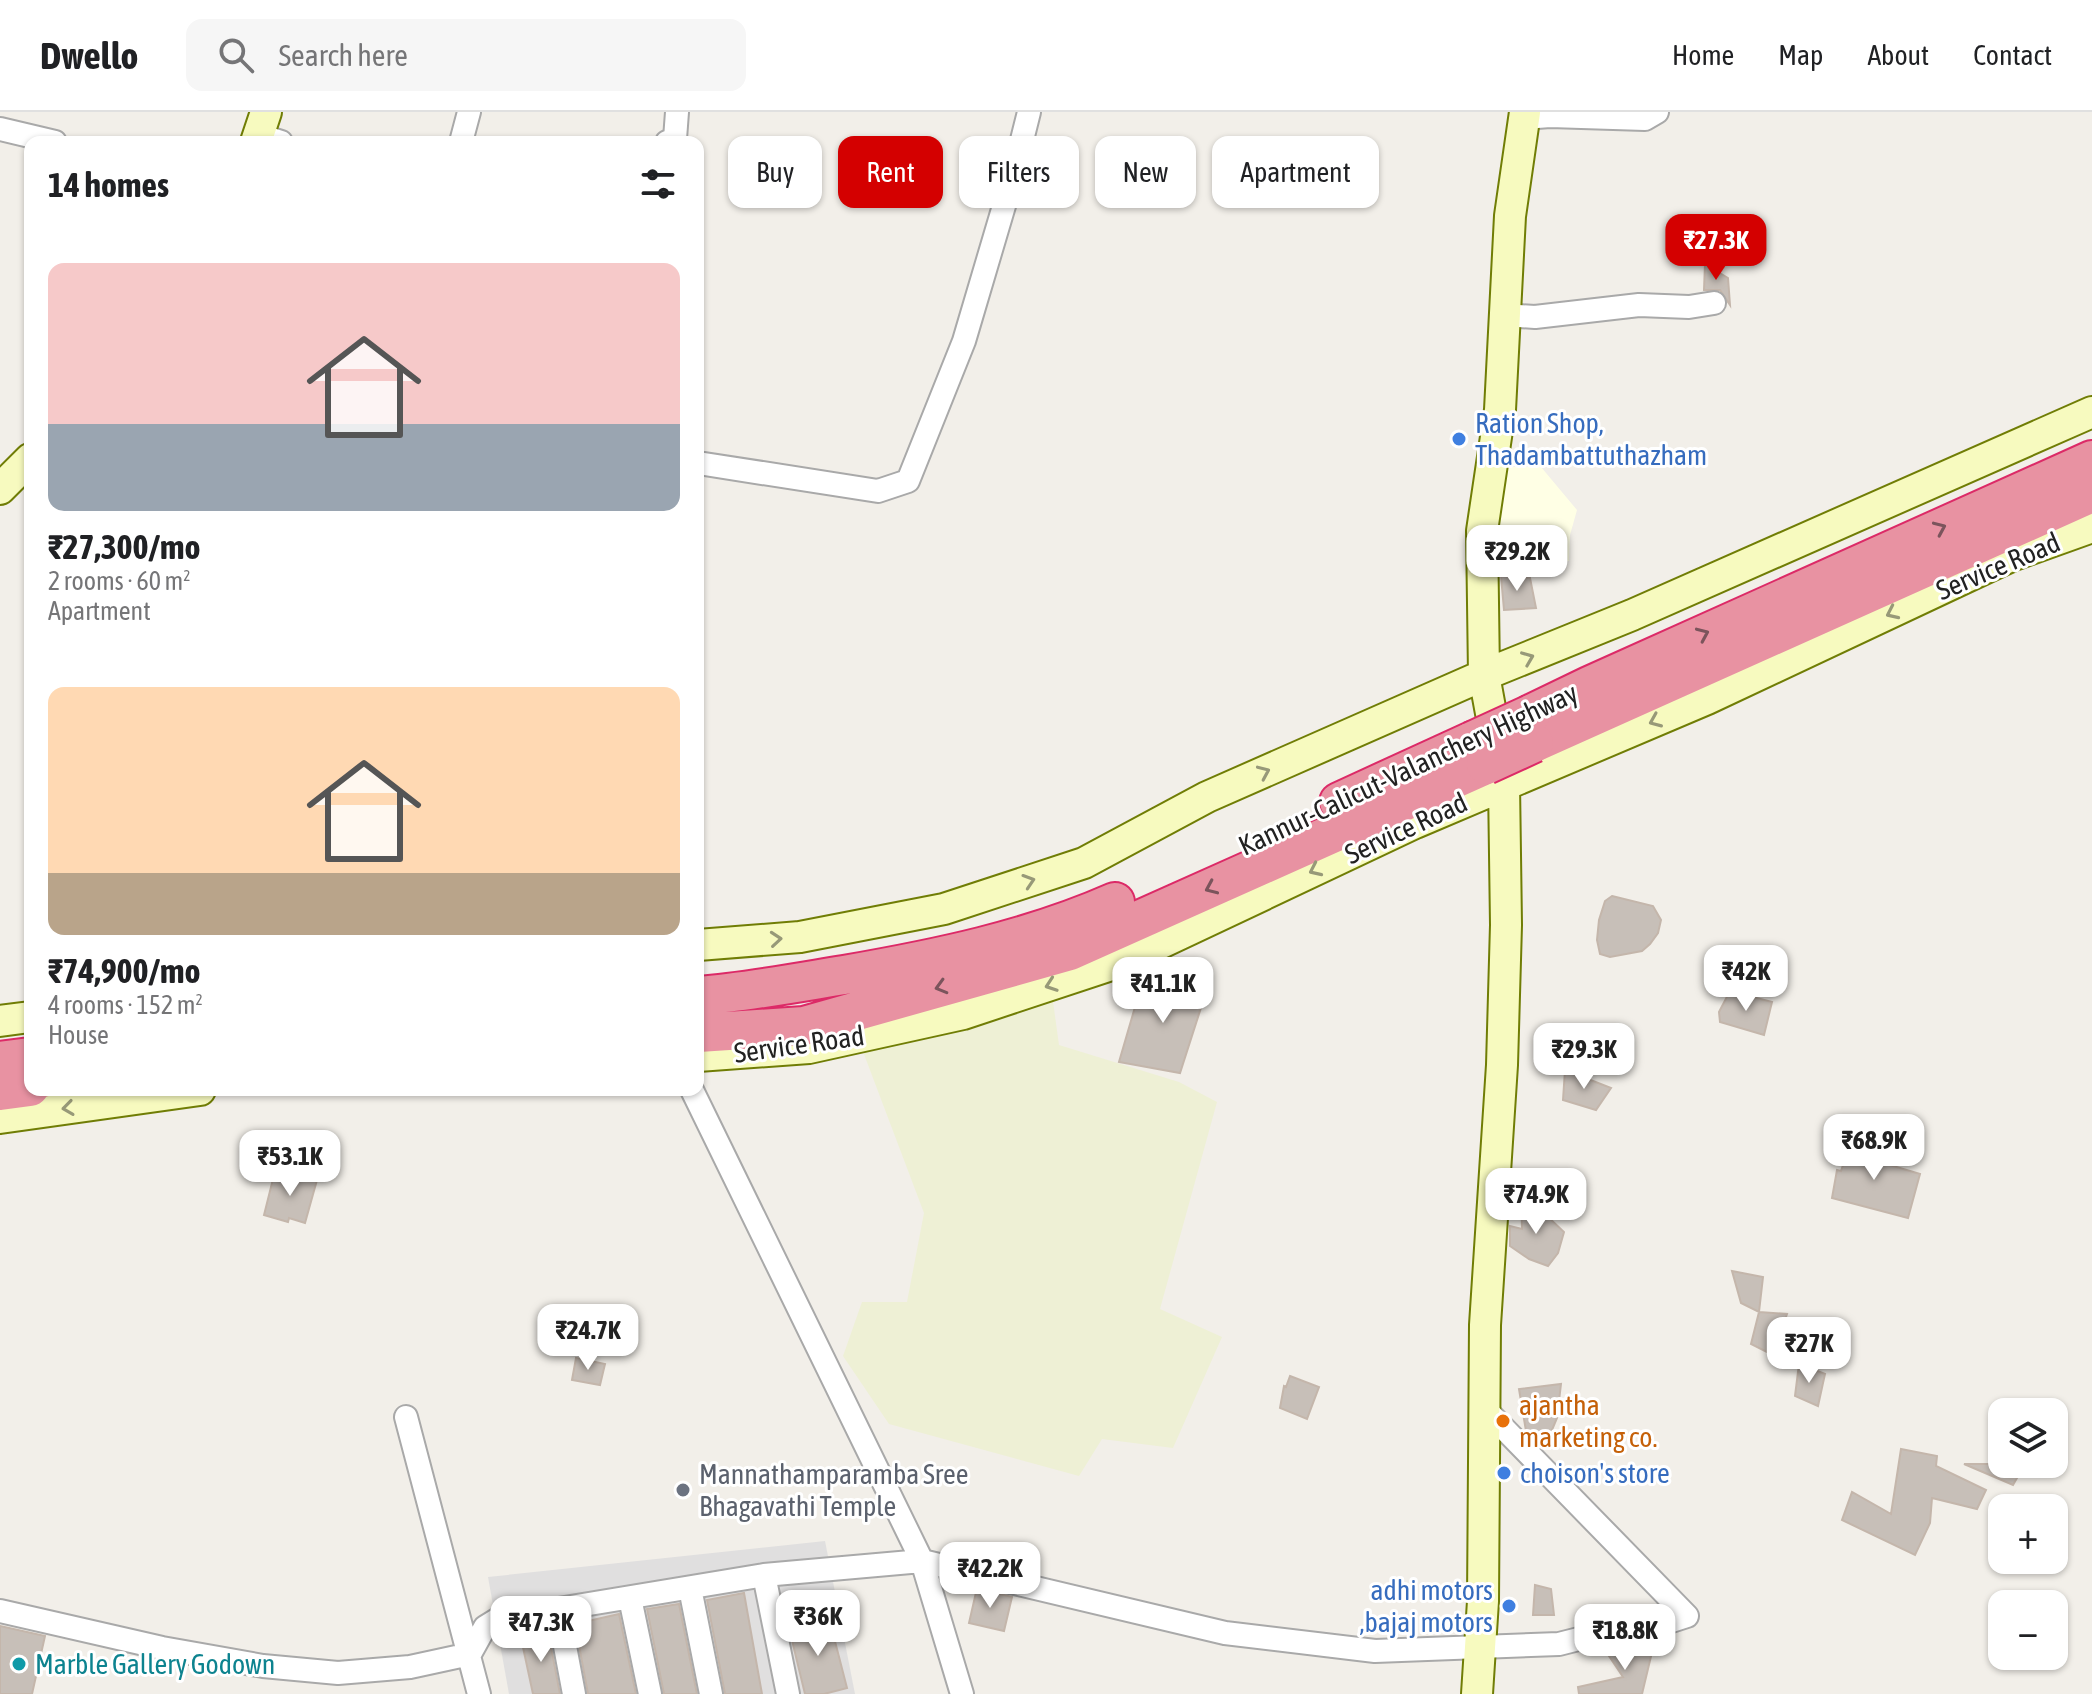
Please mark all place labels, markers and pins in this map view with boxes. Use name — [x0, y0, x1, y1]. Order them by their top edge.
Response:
pin: ₹27.3K — [1651, 214, 1781, 282]
place label: Ration Shop, Thadambattuthazham — [1475, 407, 1707, 471]
marker: Ration Shop, Thadambattuthazham — [1450, 430, 1468, 448]
pin: ₹29.2K — [1452, 525, 1582, 593]
pin: ₹42K — [1699, 945, 1793, 1013]
pin: ₹41.1K — [1098, 957, 1228, 1025]
pin: ₹29.3K — [1519, 1023, 1649, 1091]
pin: ₹68.9K — [1809, 1114, 1939, 1182]
pin: ₹53.1K — [225, 1130, 355, 1198]
pin: ₹74.9K — [1471, 1168, 1601, 1236]
pin: ₹24.7K — [523, 1304, 653, 1372]
pin: ₹27K — [1762, 1317, 1856, 1385]
place label: ajantha marketing co. — [1519, 1389, 1657, 1453]
marker: ajantha marketing co. — [1494, 1412, 1512, 1430]
place label: choison's store — [1520, 1457, 1670, 1489]
place label: Mannathamparamba Sree Bhagavathi Temple — [699, 1458, 968, 1522]
marker: choison's store — [1495, 1464, 1513, 1482]
marker: Mannathamparamba Sree Bhagavathi Temple — [674, 1481, 692, 1499]
pin: ₹42.2K — [925, 1542, 1055, 1610]
place label: adhi motors ,bajaj motors — [1360, 1574, 1493, 1638]
pin: ₹36K — [771, 1590, 865, 1658]
pin: ₹47.3K — [476, 1596, 606, 1664]
marker: adhi motors ,bajaj motors — [1500, 1597, 1518, 1615]
pin: ₹18.8K — [1560, 1604, 1690, 1672]
place label: Marble Gallery Godown — [35, 1648, 275, 1680]
marker: Marble Gallery Godown — [10, 1655, 28, 1673]

